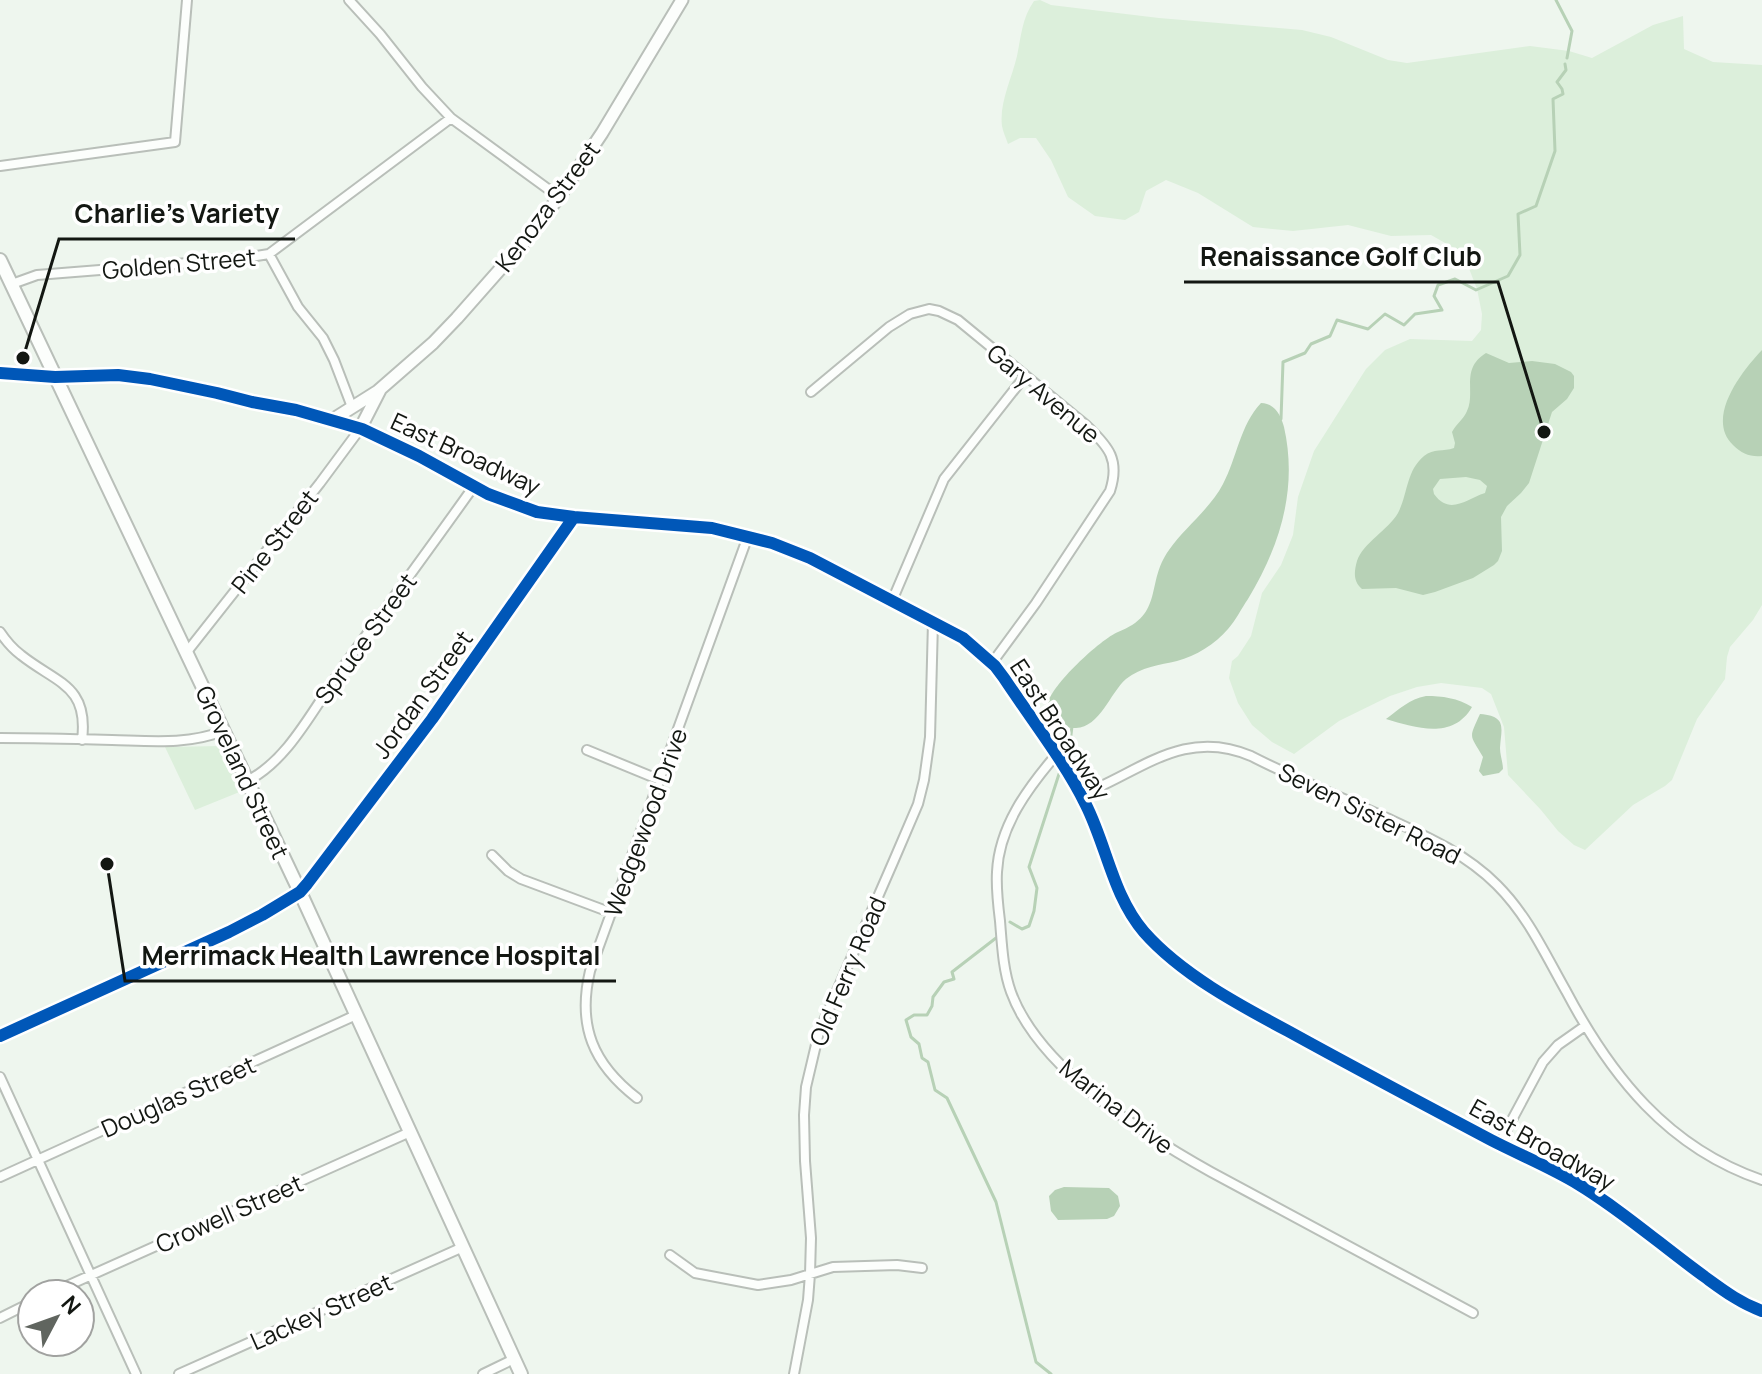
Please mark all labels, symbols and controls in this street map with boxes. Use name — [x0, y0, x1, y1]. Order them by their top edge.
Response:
street label: Kenoza Street — [487, 134, 607, 278]
callout: Charlie's Variety — [59, 189, 295, 239]
text: Charlie's Variety — [75, 195, 280, 231]
callout: Renaissance Golf Club — [1184, 232, 1498, 282]
text: Renaissance Golf Club — [1200, 238, 1482, 274]
street label: Golden Street — [101, 240, 257, 286]
street label: Gary Avenue — [980, 336, 1108, 450]
street label: East Broadway — [386, 404, 547, 502]
street label: Pine Street — [223, 482, 325, 600]
street label: Spruce Street — [306, 566, 424, 710]
street label: Jordan Street — [364, 623, 480, 765]
street label: East Broadway — [1003, 652, 1119, 806]
street label: Groveland Street — [188, 680, 298, 864]
street label: Wedgewood Drive — [596, 723, 694, 921]
street label: Seven Sister Road — [1273, 754, 1467, 872]
street label: Old Ferry Road — [801, 891, 893, 1051]
callout: Merrimack Health Lawrence Hospital — [125, 931, 616, 981]
text: Merrimack Health Lawrence Hospital — [141, 937, 601, 973]
street label: Douglas Street — [96, 1047, 260, 1145]
street label: Marina Drive — [1053, 1051, 1181, 1161]
street label: East Broadway — [1464, 1090, 1622, 1198]
street label: Crowell Street — [150, 1166, 308, 1260]
street label: Lackey Street — [245, 1265, 397, 1357]
north arrow — [16, 1278, 96, 1358]
text: N — [55, 1289, 88, 1321]

